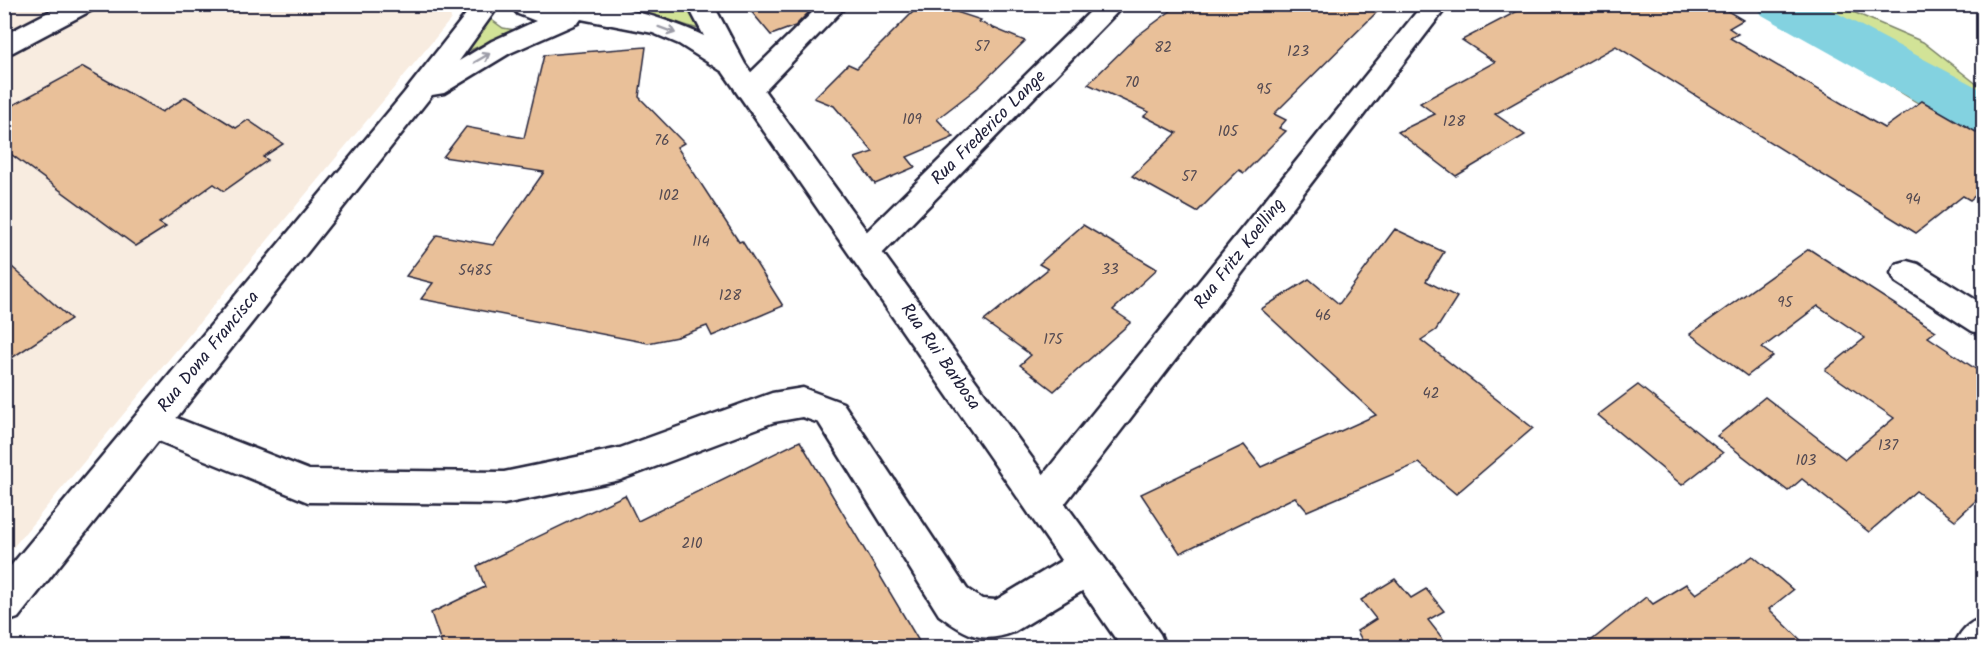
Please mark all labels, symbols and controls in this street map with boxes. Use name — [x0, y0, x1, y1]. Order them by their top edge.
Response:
one-way arrow — [658, 25, 676, 36]
house number: 57 — [975, 35, 991, 59]
house number: 82 — [1154, 36, 1172, 60]
house number: 123 — [1287, 40, 1309, 64]
one-way arrow — [473, 52, 490, 64]
street label: Rua Frederico Lange — [924, 63, 1054, 193]
house number: 70 — [1125, 71, 1140, 95]
house number: 95 — [1256, 78, 1273, 102]
house number: 109 — [902, 108, 922, 132]
house number: 128 — [1443, 110, 1466, 134]
house number: 105 — [1218, 120, 1239, 144]
house number: 76 — [654, 129, 670, 153]
house number: 57 — [1182, 165, 1198, 189]
house number: 102 — [659, 184, 679, 208]
house number: 94 — [1905, 188, 1921, 212]
street label: Rua Fritz Koelling — [1187, 192, 1293, 316]
house number: 114 — [692, 230, 710, 254]
house number: 33 — [1101, 258, 1119, 282]
house number: 5485 — [458, 259, 493, 283]
house number: 128 — [719, 284, 742, 308]
street label: Rua Dona Francisca — [151, 285, 267, 419]
house number: 95 — [1777, 291, 1794, 315]
street label: Rua Rui Barbosa — [892, 297, 988, 417]
house number: 46 — [1315, 304, 1331, 328]
house number: 175 — [1043, 328, 1064, 352]
house number: 42 — [1423, 382, 1439, 406]
house number: 137 — [1878, 434, 1899, 458]
house number: 103 — [1796, 449, 1817, 473]
house number: 210 — [682, 532, 703, 556]

